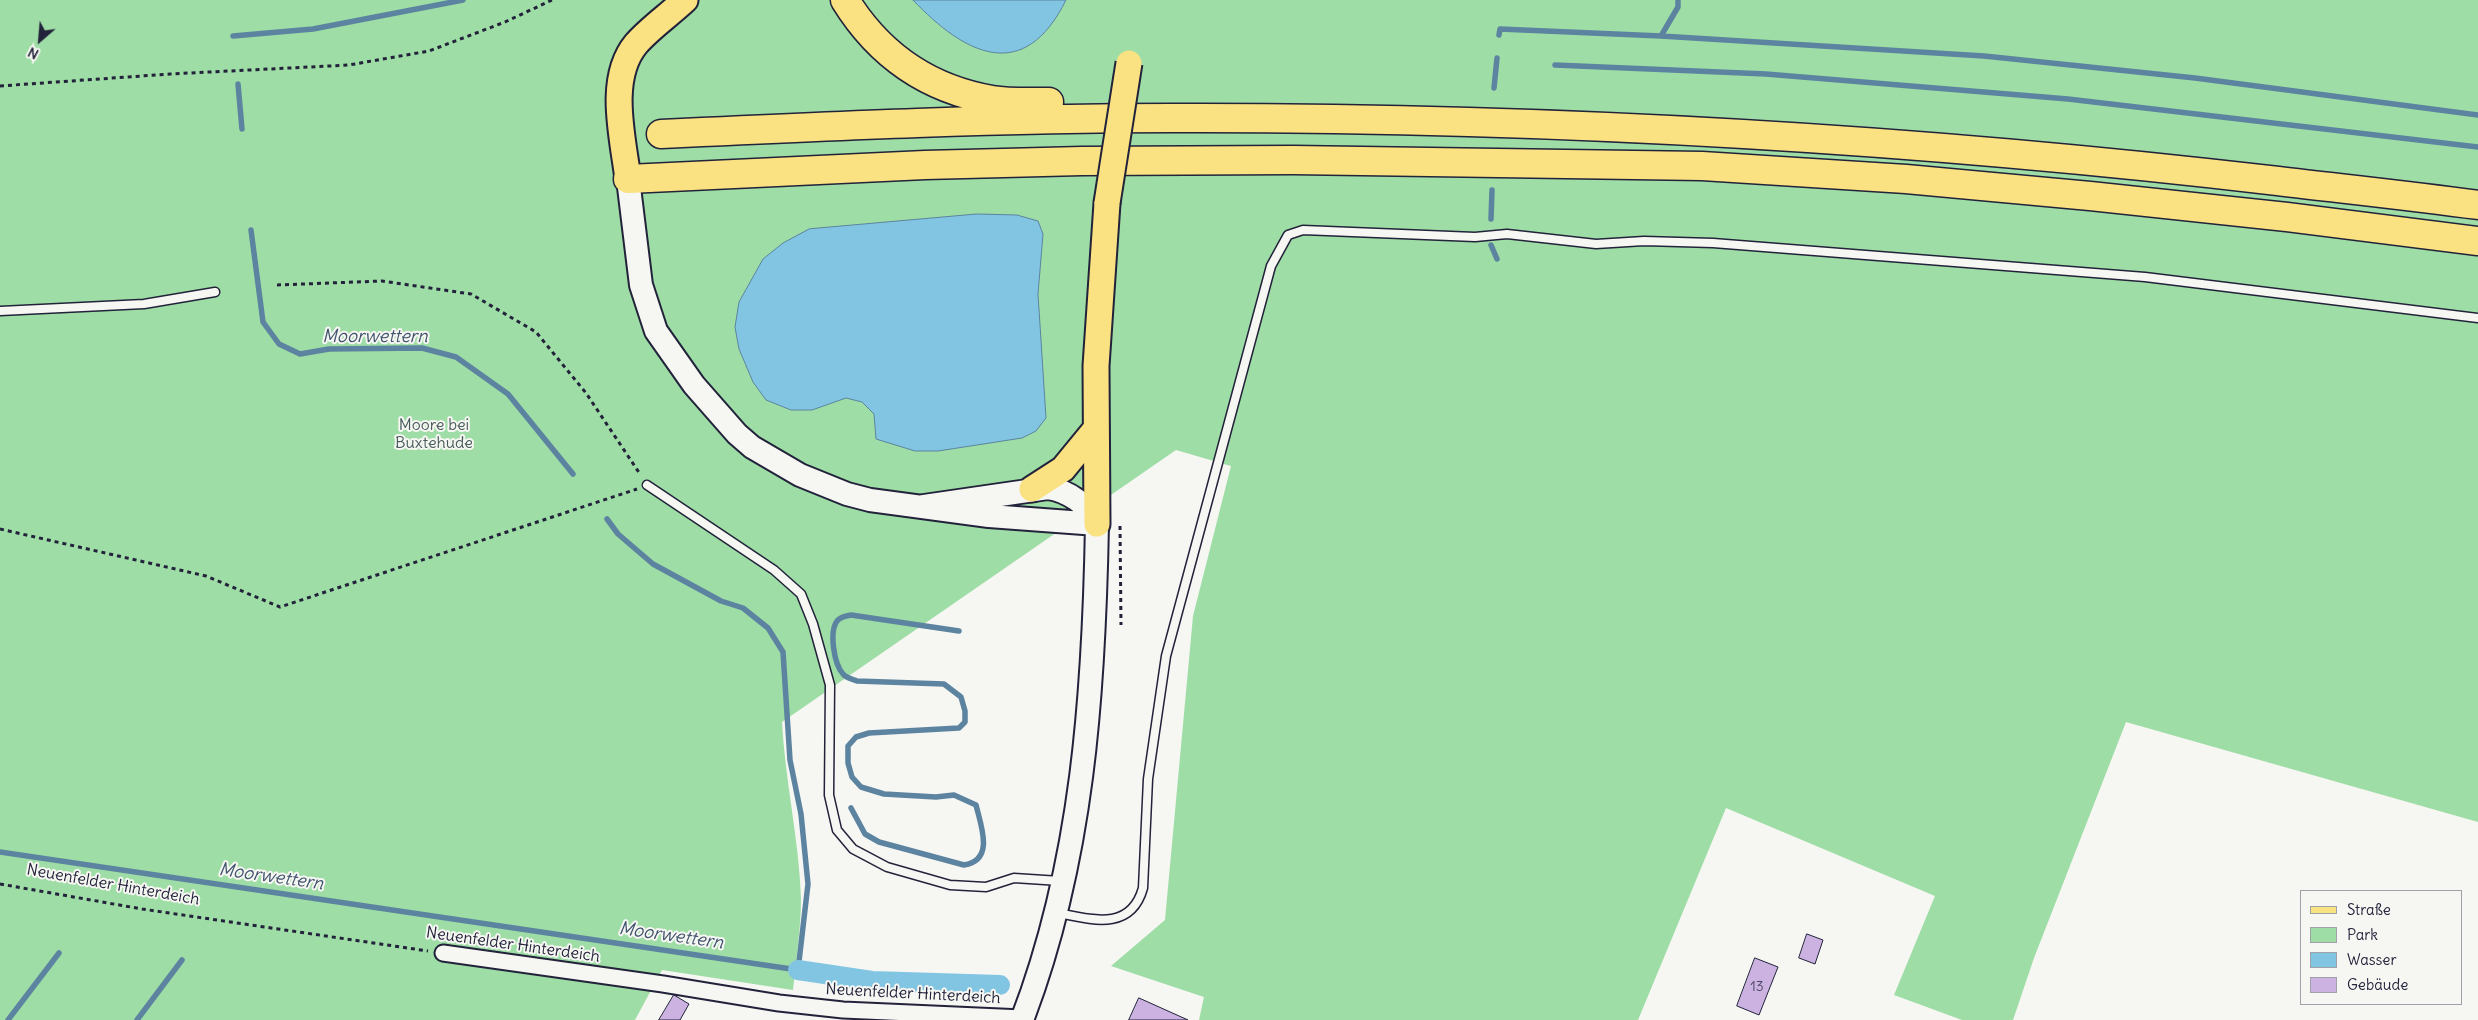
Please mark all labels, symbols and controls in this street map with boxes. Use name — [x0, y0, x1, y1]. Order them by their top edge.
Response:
north arrow — [15, 15, 65, 65]
text: N — [25, 43, 42, 64]
water label: Moorwettern — [322, 326, 428, 348]
park label: Moore bei Buxtehude — [395, 415, 473, 453]
water label: Moorwettern — [217, 859, 325, 895]
street label: Neuenfelder Hinterdeich — [25, 860, 201, 910]
legend — [2300, 890, 2463, 1005]
text: Straße — [2347, 900, 2391, 919]
water label: Moorwettern — [617, 918, 725, 954]
street label: Neuenfelder Hinterdeich — [425, 923, 601, 967]
text: Park — [2347, 925, 2378, 944]
text: Wasser — [2347, 950, 2397, 969]
text: Gebäude — [2347, 975, 2408, 994]
house number: 13 — [1750, 979, 1764, 995]
street label: Neuenfelder Hinterdeich — [825, 980, 1001, 1008]

